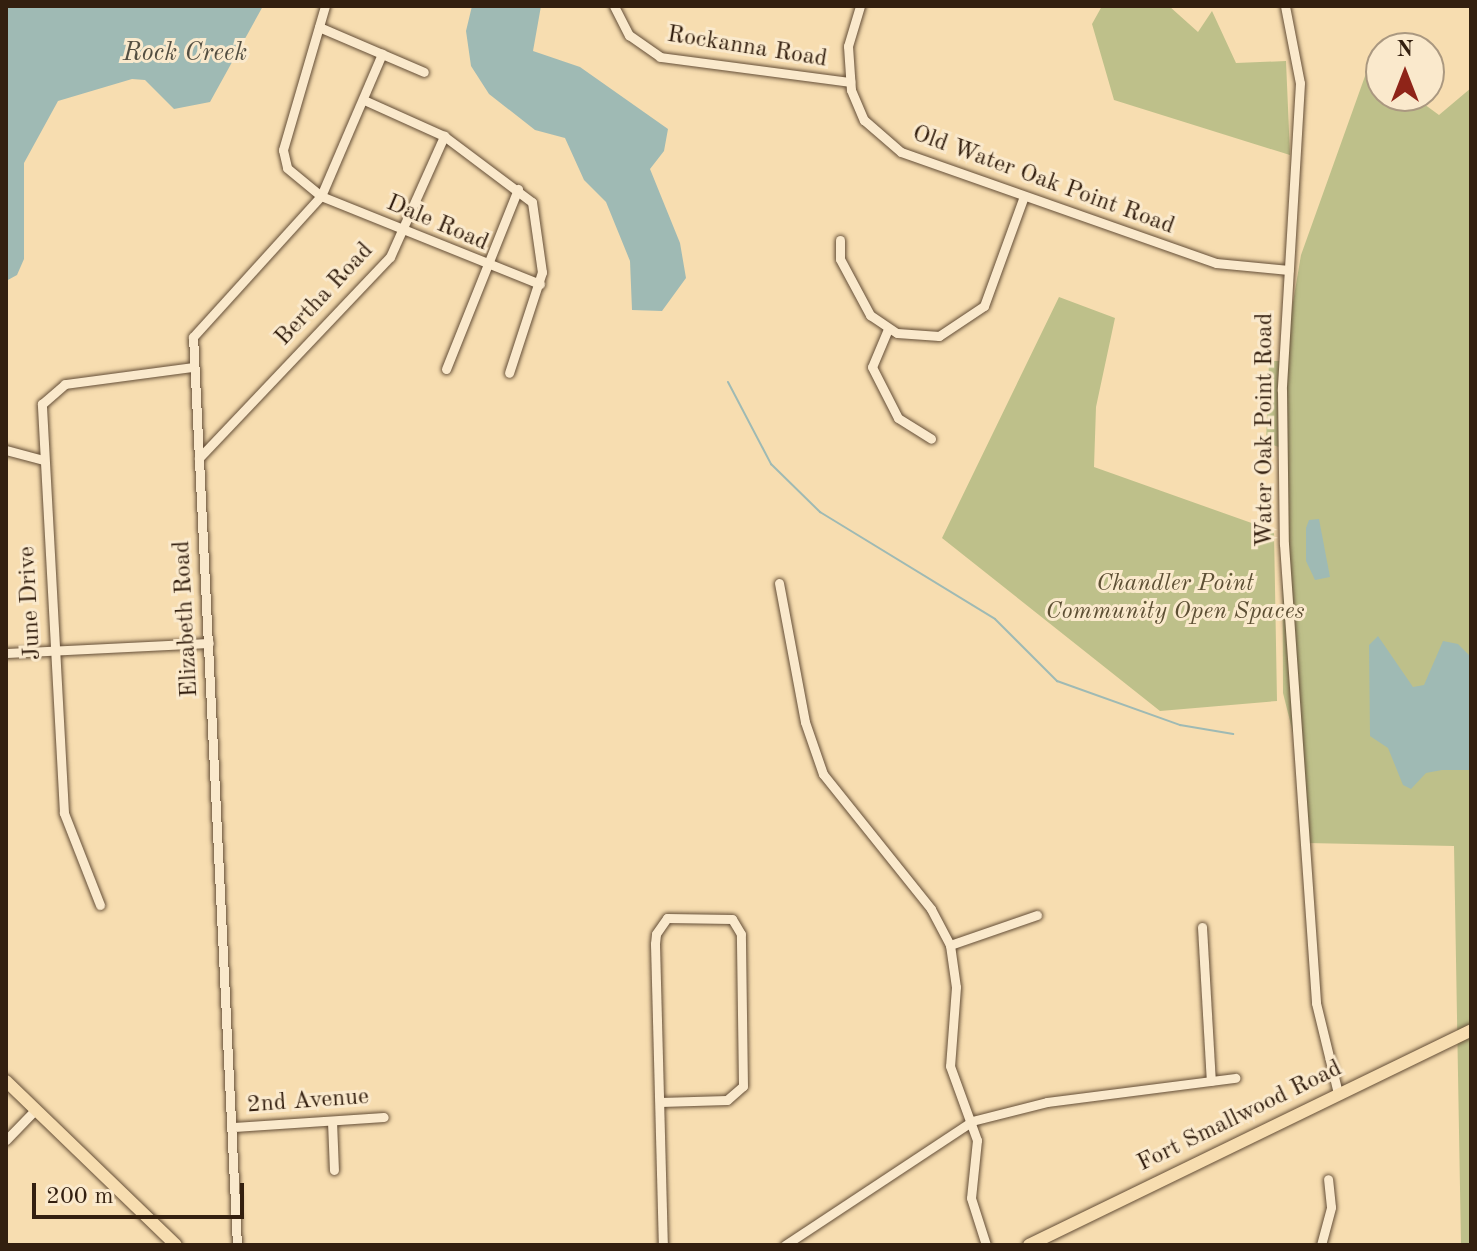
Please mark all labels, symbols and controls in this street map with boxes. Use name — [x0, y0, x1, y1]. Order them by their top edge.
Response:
street label: Rockanna Road — [665, 21, 829, 75]
north arrow — [1365, 32, 1445, 112]
water label: Rock Creek — [123, 38, 247, 70]
text: N — [1397, 39, 1413, 61]
street label: Old Water Oak Point Road — [908, 120, 1178, 242]
street label: Dale Road — [382, 190, 492, 258]
street label: Bertha Road — [270, 237, 380, 353]
street label: Water Oak Point Road — [1252, 313, 1280, 547]
street label: Elizabeth Road — [169, 540, 205, 698]
street label: June Drive — [14, 545, 48, 661]
park label: Chandler Point Community Open Spaces — [1045, 571, 1305, 627]
street label: Fort Smallwood Road — [1133, 1055, 1347, 1179]
street label: 2nd Avenue — [246, 1083, 370, 1121]
scale bar — [36, 1167, 248, 1217]
text: 200 m — [46, 1185, 114, 1209]

